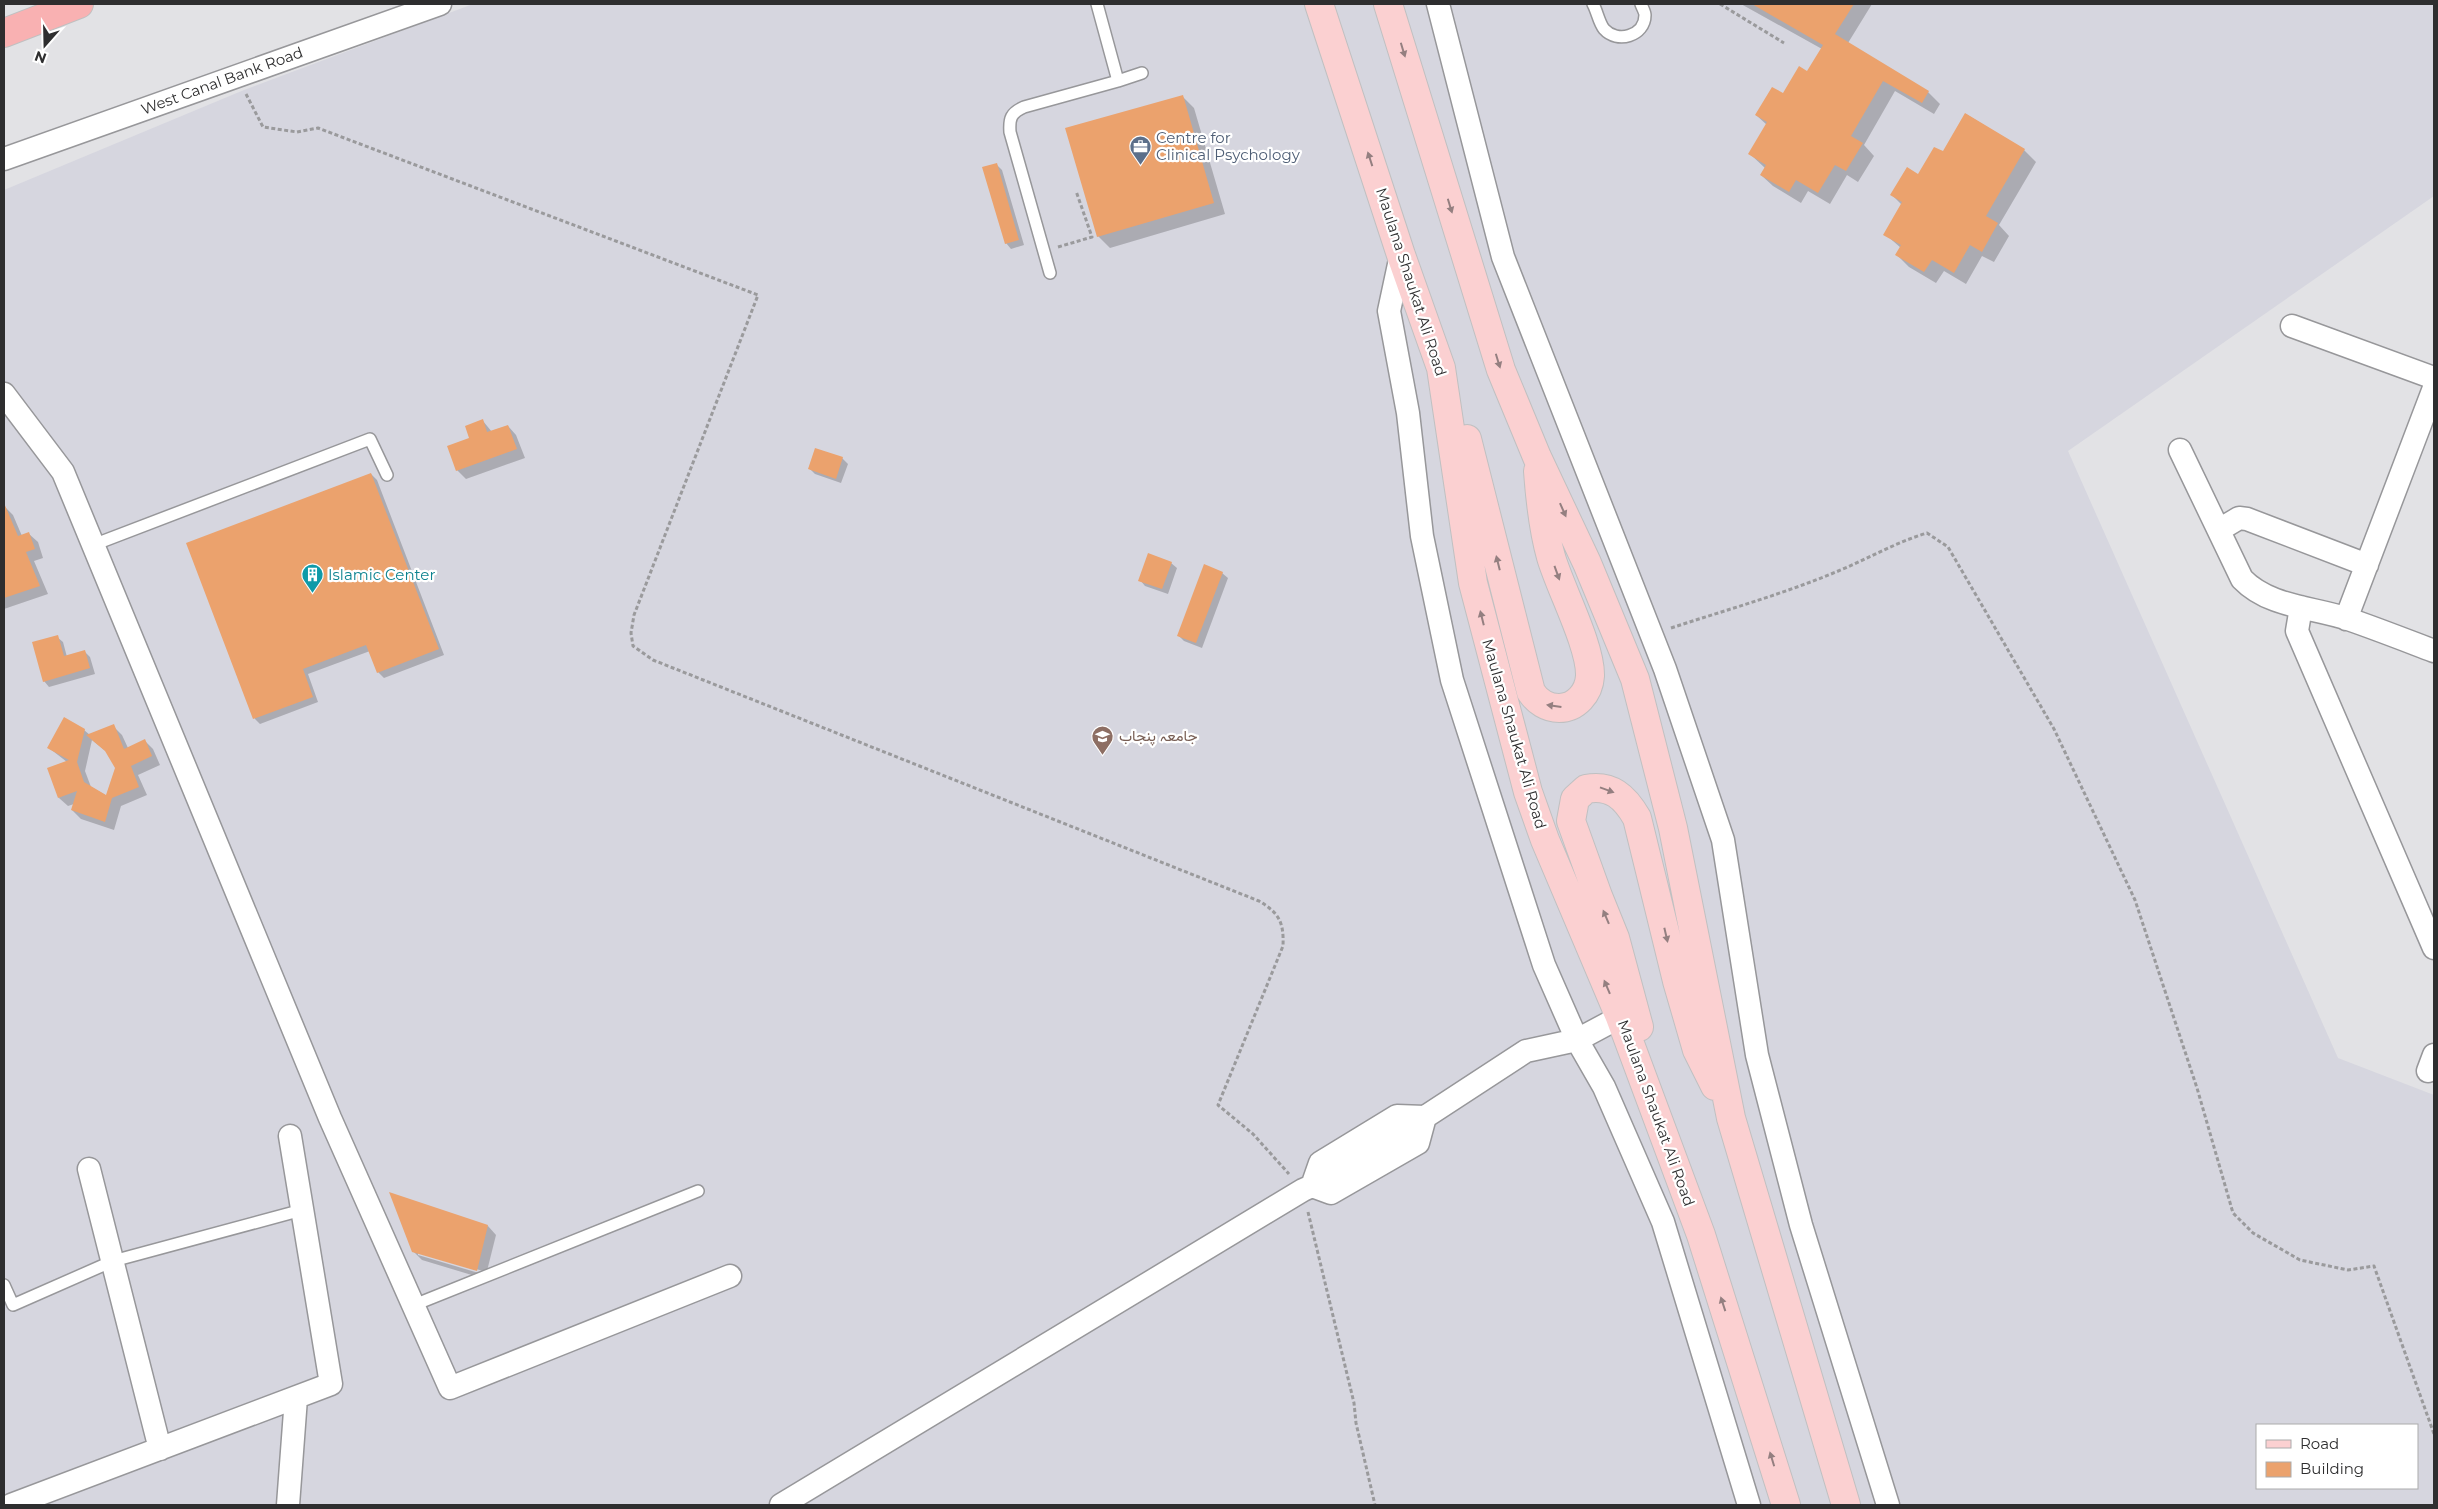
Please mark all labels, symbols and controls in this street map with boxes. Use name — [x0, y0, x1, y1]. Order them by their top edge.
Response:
north arrow — [20, 20, 70, 70]
street label: West Canal Bank Road — [138, 42, 305, 119]
one-way arrow — [1399, 43, 1407, 58]
text: N — [32, 47, 49, 68]
place label: Centre for Clinical Psychology — [1156, 128, 1301, 164]
office icon: Centre for Clinical Psychology — [1128, 135, 1152, 166]
one-way arrow — [1365, 151, 1373, 166]
street label: Maulana Shaukat Ali Road — [1372, 185, 1451, 378]
one-way arrow — [1447, 198, 1455, 213]
one-way arrow — [1494, 354, 1502, 369]
one-way arrow — [1559, 503, 1567, 517]
one-way arrow — [1493, 555, 1501, 570]
building icon: Islamic Center — [300, 563, 324, 594]
place label: Islamic Center — [328, 565, 435, 584]
one-way arrow — [1553, 566, 1561, 581]
one-way arrow — [1478, 611, 1486, 626]
street label: Maulana Shaukat Ali Road — [1478, 637, 1551, 831]
one-way arrow — [1546, 702, 1562, 710]
school or university icon: جامعہ پنجاب — [1091, 724, 1115, 755]
place label: جامعہ پنجاب — [1119, 726, 1198, 746]
one-way arrow — [1600, 787, 1615, 794]
one-way arrow — [1602, 910, 1610, 924]
one-way arrow — [1662, 927, 1670, 942]
one-way arrow — [1603, 980, 1611, 994]
street label: Maulana Shaukat Ali Road — [1614, 1017, 1699, 1209]
one-way arrow — [1719, 1296, 1726, 1311]
legend — [2256, 1424, 2418, 1489]
text: Road — [2300, 1434, 2339, 1453]
one-way arrow — [1767, 1451, 1775, 1466]
text: Building — [2300, 1459, 2364, 1478]

